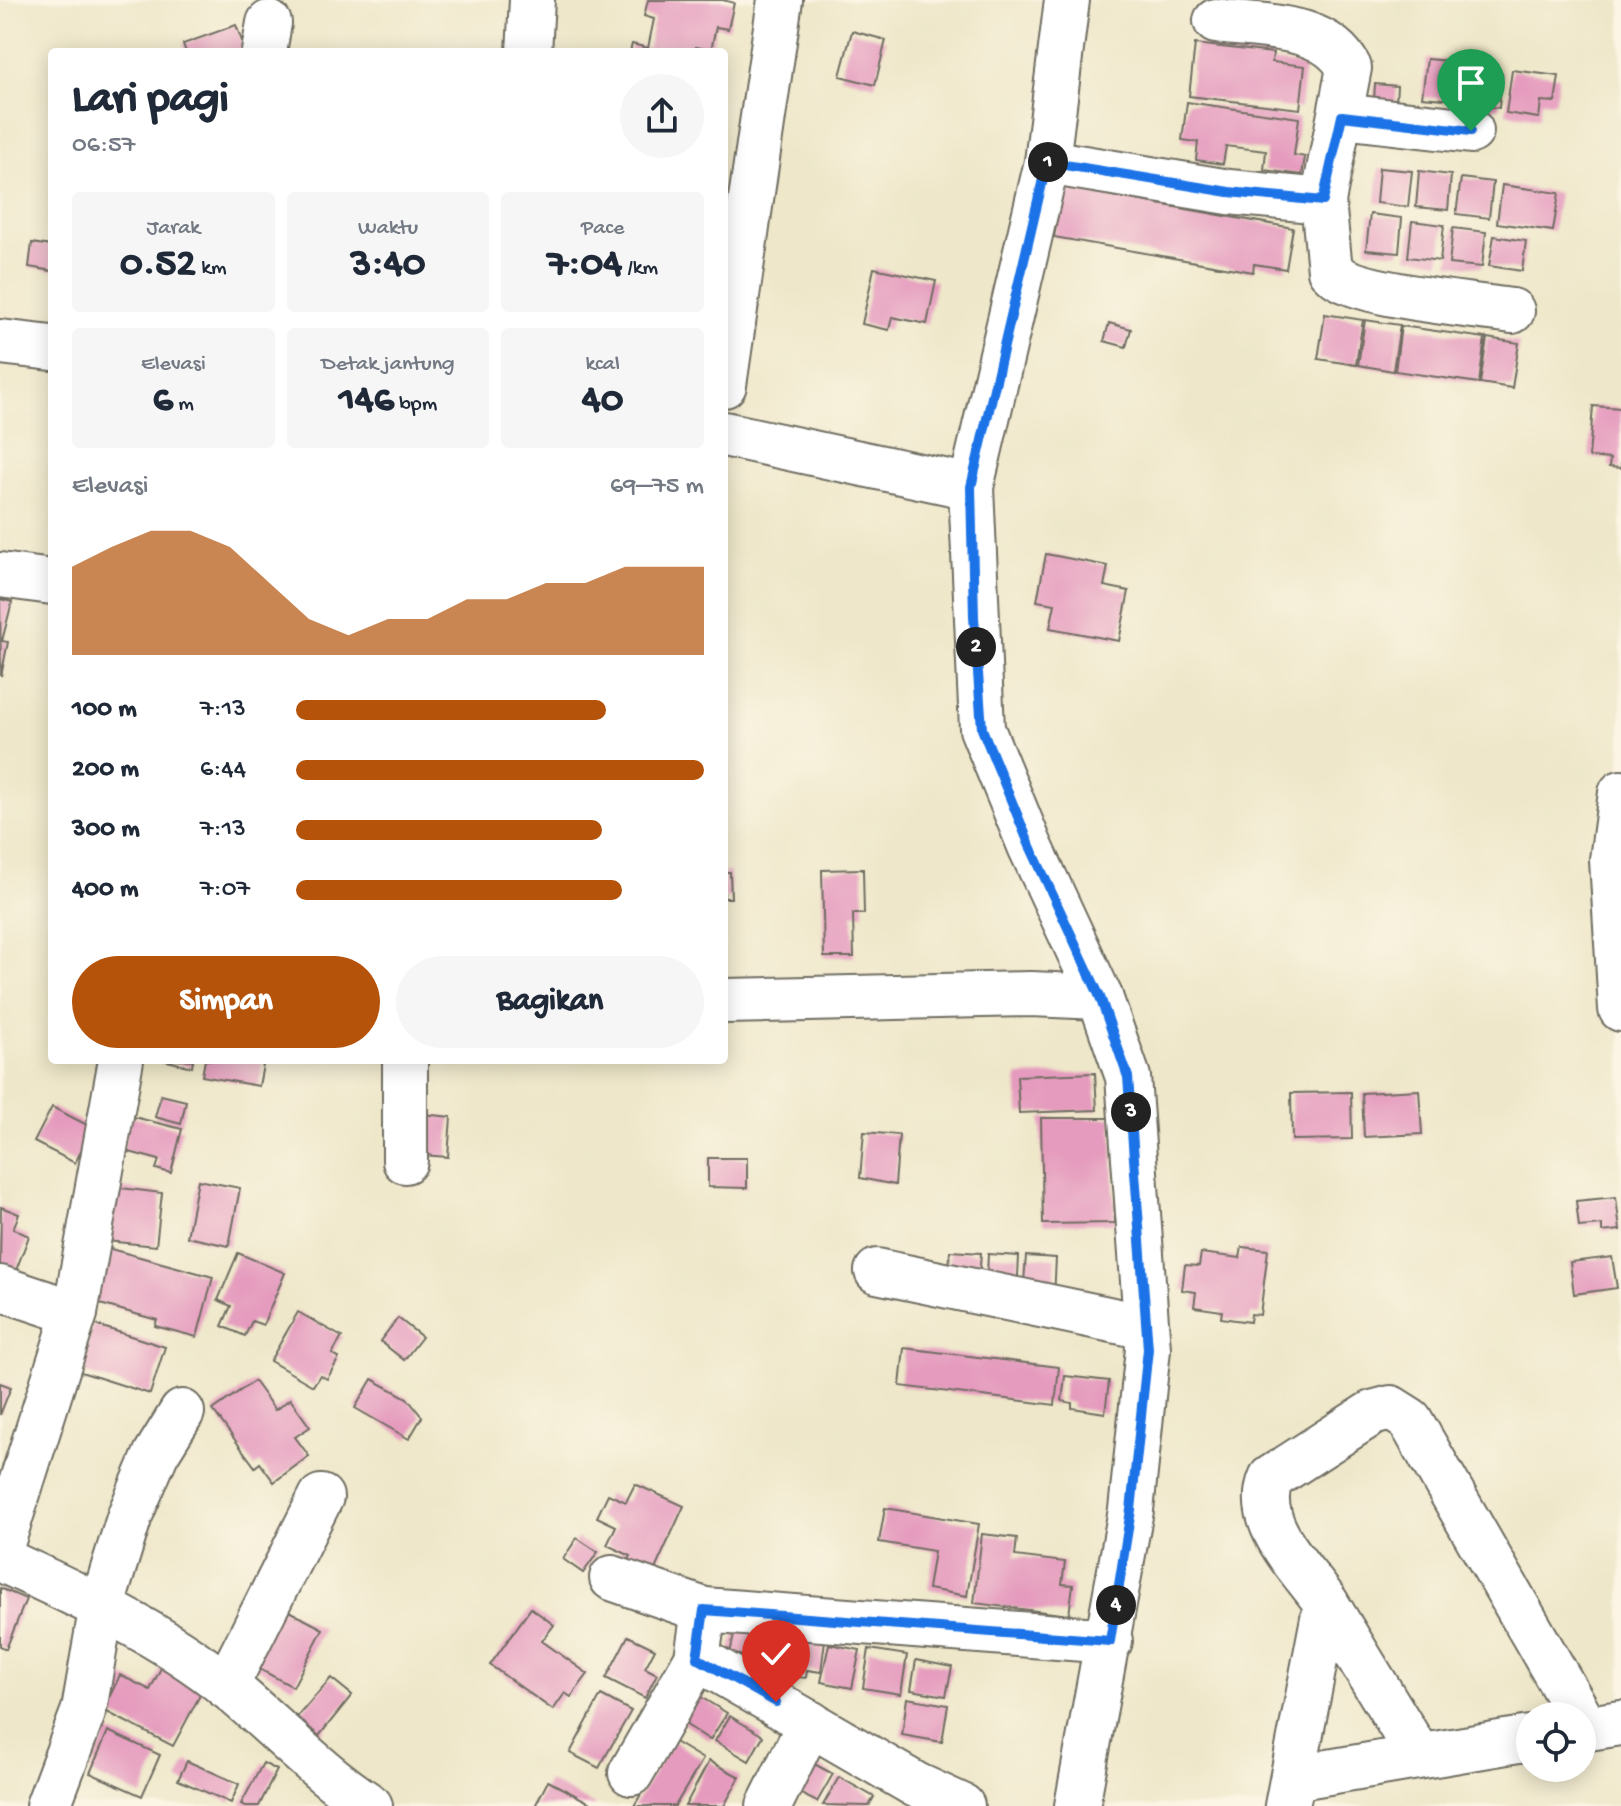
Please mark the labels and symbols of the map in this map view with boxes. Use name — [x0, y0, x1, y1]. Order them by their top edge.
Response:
pin — [1437, 49, 1505, 131]
pin: 1 — [1028, 142, 1068, 182]
pin: 2 — [956, 627, 996, 667]
pin: 3 — [1111, 1092, 1151, 1132]
pin: 4 — [1096, 1585, 1136, 1625]
pin — [742, 1620, 810, 1702]

